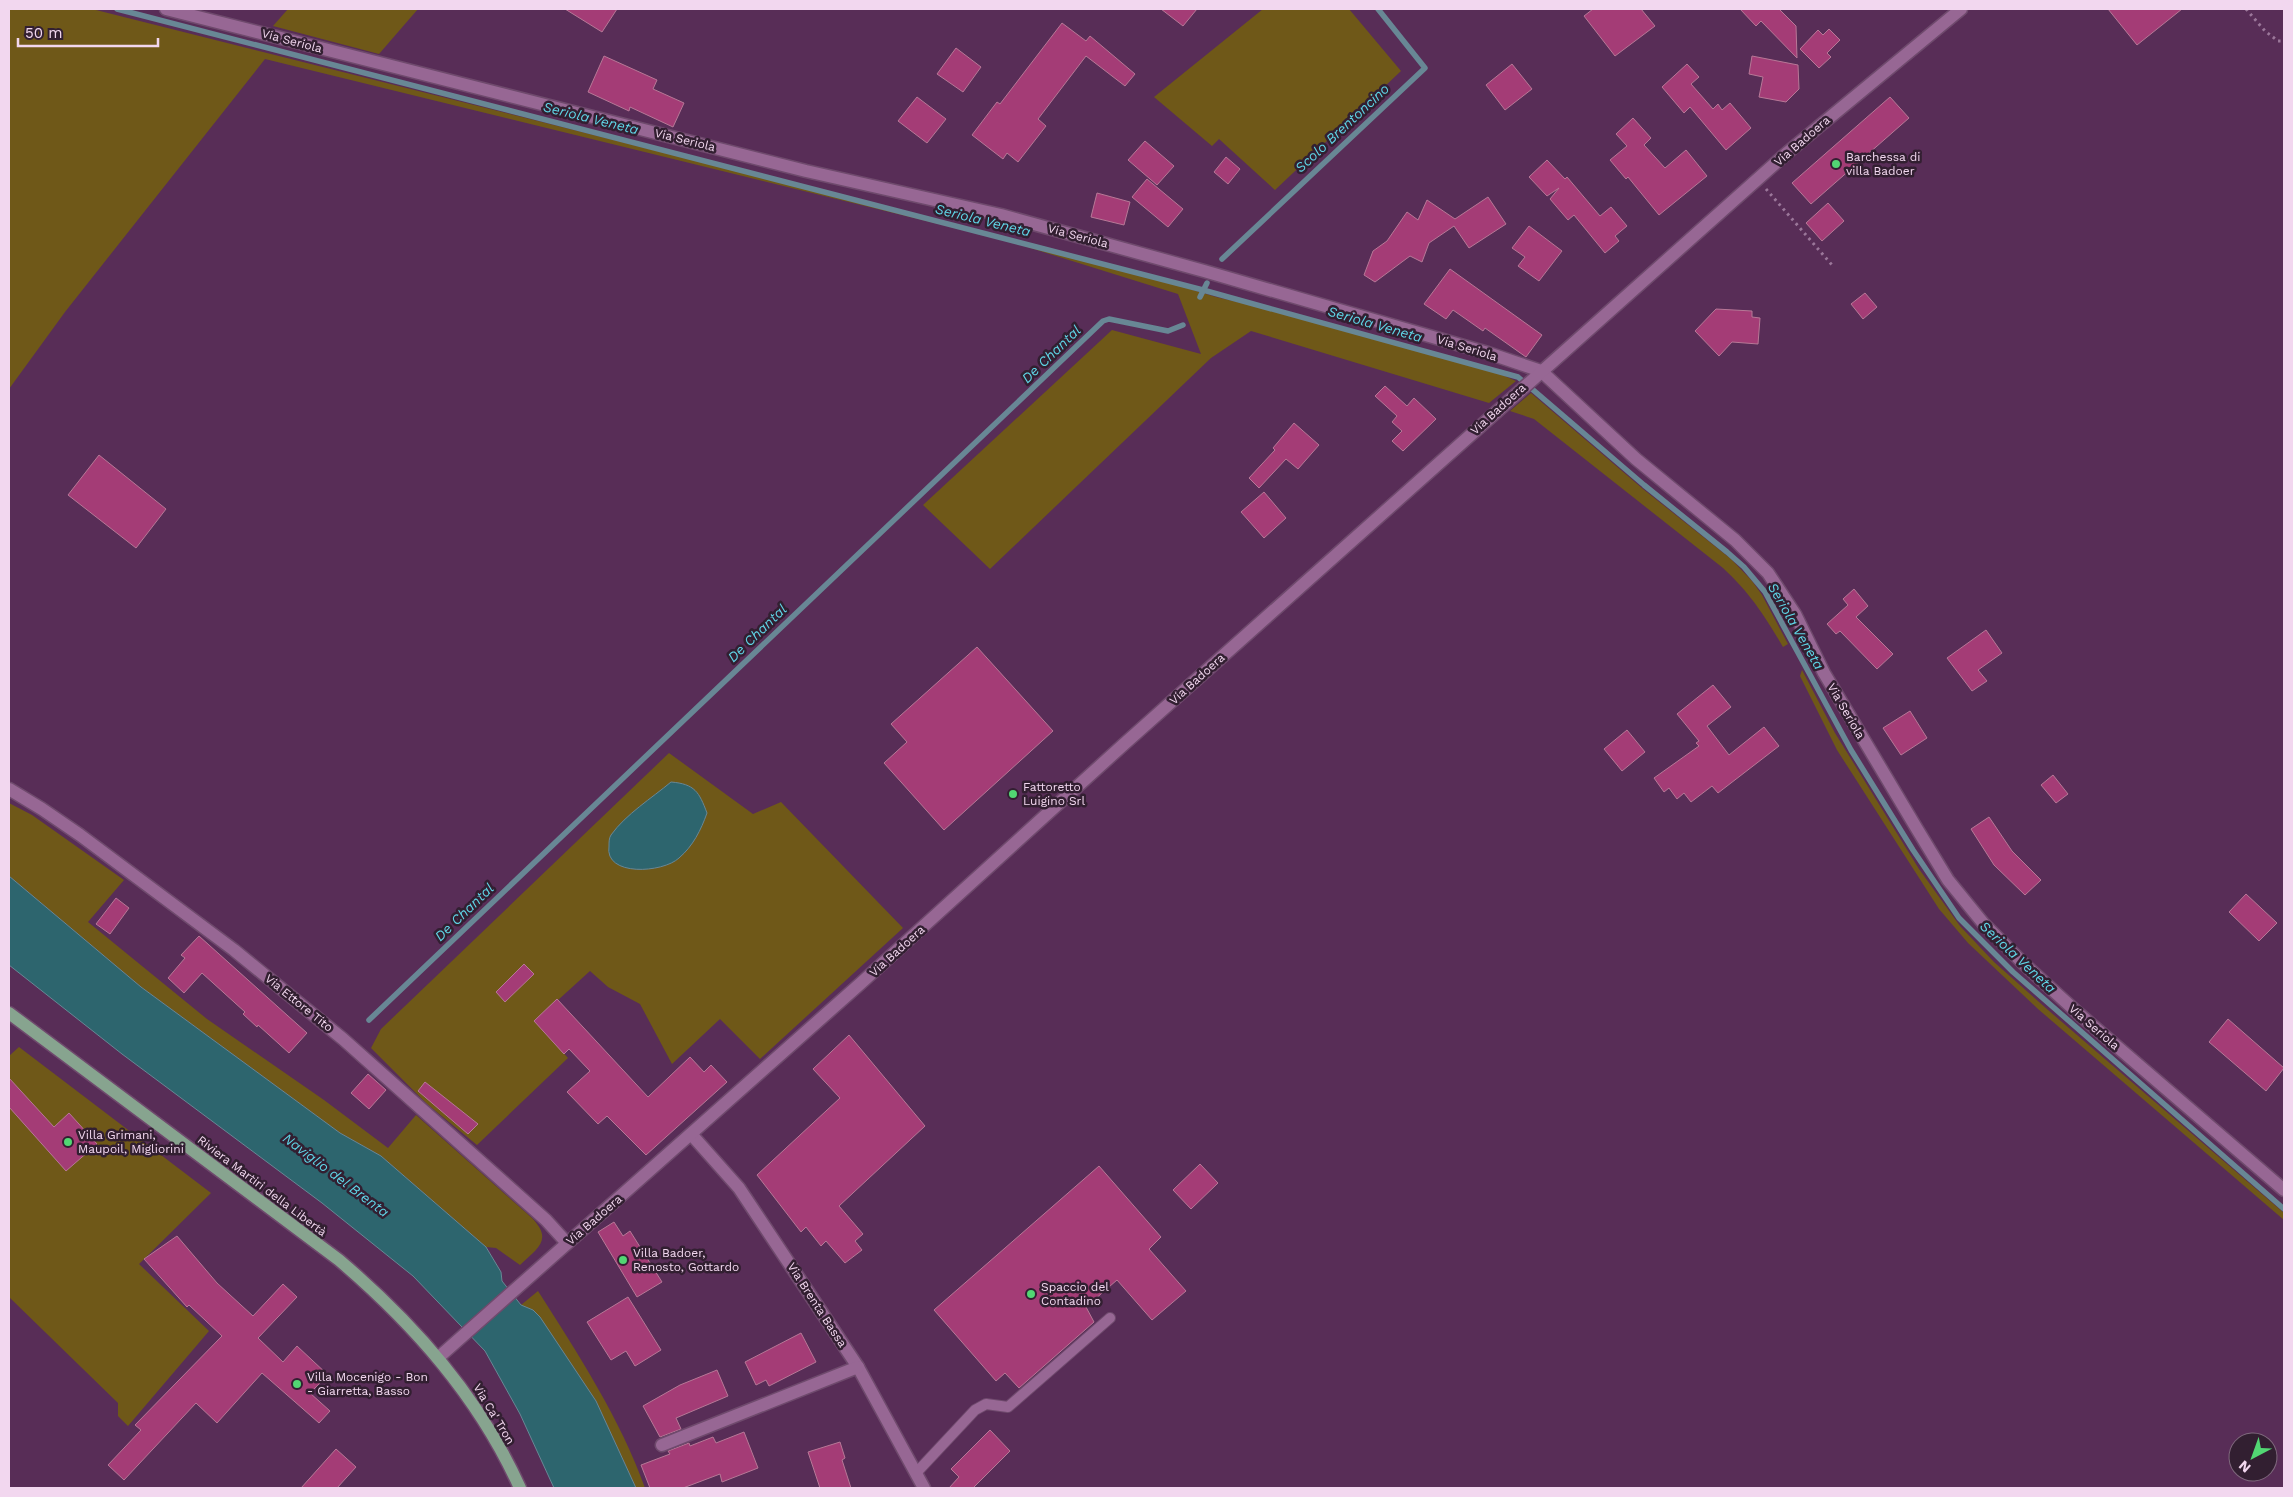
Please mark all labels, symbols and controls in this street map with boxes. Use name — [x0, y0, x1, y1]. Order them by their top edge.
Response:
scale bar — [18, 15, 158, 47]
text: 50 m — [25, 24, 62, 42]
street label: Via Seriola — [260, 26, 324, 56]
water label: Scolo Brentoncino — [1292, 80, 1392, 176]
water label: Seriola Veneta — [542, 98, 641, 138]
street label: Via Badoera — [1771, 113, 1833, 169]
street label: Via Seriola — [653, 126, 717, 154]
place label: Barchessa di villa Badoer — [1846, 150, 1920, 178]
marker: Barchessa di villa Badoer — [1830, 158, 1842, 170]
water label: Seriola Veneta — [934, 200, 1033, 240]
street label: Via Seriola — [1046, 221, 1110, 251]
water label: Seriola Veneta — [1326, 303, 1425, 345]
water label: De Chantal — [1018, 322, 1084, 386]
street label: Via Seriola — [1435, 332, 1499, 364]
street label: Via Badoera — [1468, 380, 1529, 437]
water label: Seriola Veneta — [1765, 580, 1828, 673]
water label: De Chantal — [724, 601, 790, 665]
street label: Via Badoera — [1167, 650, 1228, 707]
street label: Via Seriola — [1824, 681, 1868, 741]
place label: Fattoretto Luigino Srl — [1023, 780, 1085, 808]
marker: Fattoretto Luigino Srl — [1007, 788, 1019, 800]
water label: De Chantal — [431, 880, 497, 944]
water label: Seriola Veneta — [1977, 918, 2059, 996]
street label: Via Badoera — [867, 922, 928, 979]
street label: Via Ettore Tito — [262, 971, 336, 1035]
street label: Via Seriola — [2066, 1001, 2122, 1053]
place label: Villa Grimani, Maupoil, Migliorini — [78, 1128, 184, 1156]
water label: Naviglio del Brenta — [280, 1130, 392, 1220]
street label: Riviera Martiri della Libertà — [195, 1133, 330, 1239]
marker: Villa Grimani, Maupoil, Migliorini — [62, 1136, 74, 1148]
street label: Via Badoera — [563, 1192, 625, 1248]
place label: Villa Badoer, Renosto, Gottardo — [633, 1246, 739, 1274]
marker: Villa Badoer, Renosto, Gottardo — [617, 1254, 629, 1266]
street label: Via Brenta Bassa — [784, 1260, 850, 1350]
place label: Spaccio del Contadino — [1041, 1280, 1109, 1308]
marker: Spaccio del Contadino — [1025, 1288, 1037, 1300]
place label: Villa Mocenigo - Bon - Giarretta, Basso — [307, 1370, 428, 1398]
marker: Villa Mocenigo - Bon - Giarretta, Basso — [291, 1378, 303, 1390]
street label: Via Ca' Tron — [470, 1381, 518, 1447]
north arrow — [2228, 1432, 2278, 1482]
text: N — [2235, 1457, 2254, 1476]

